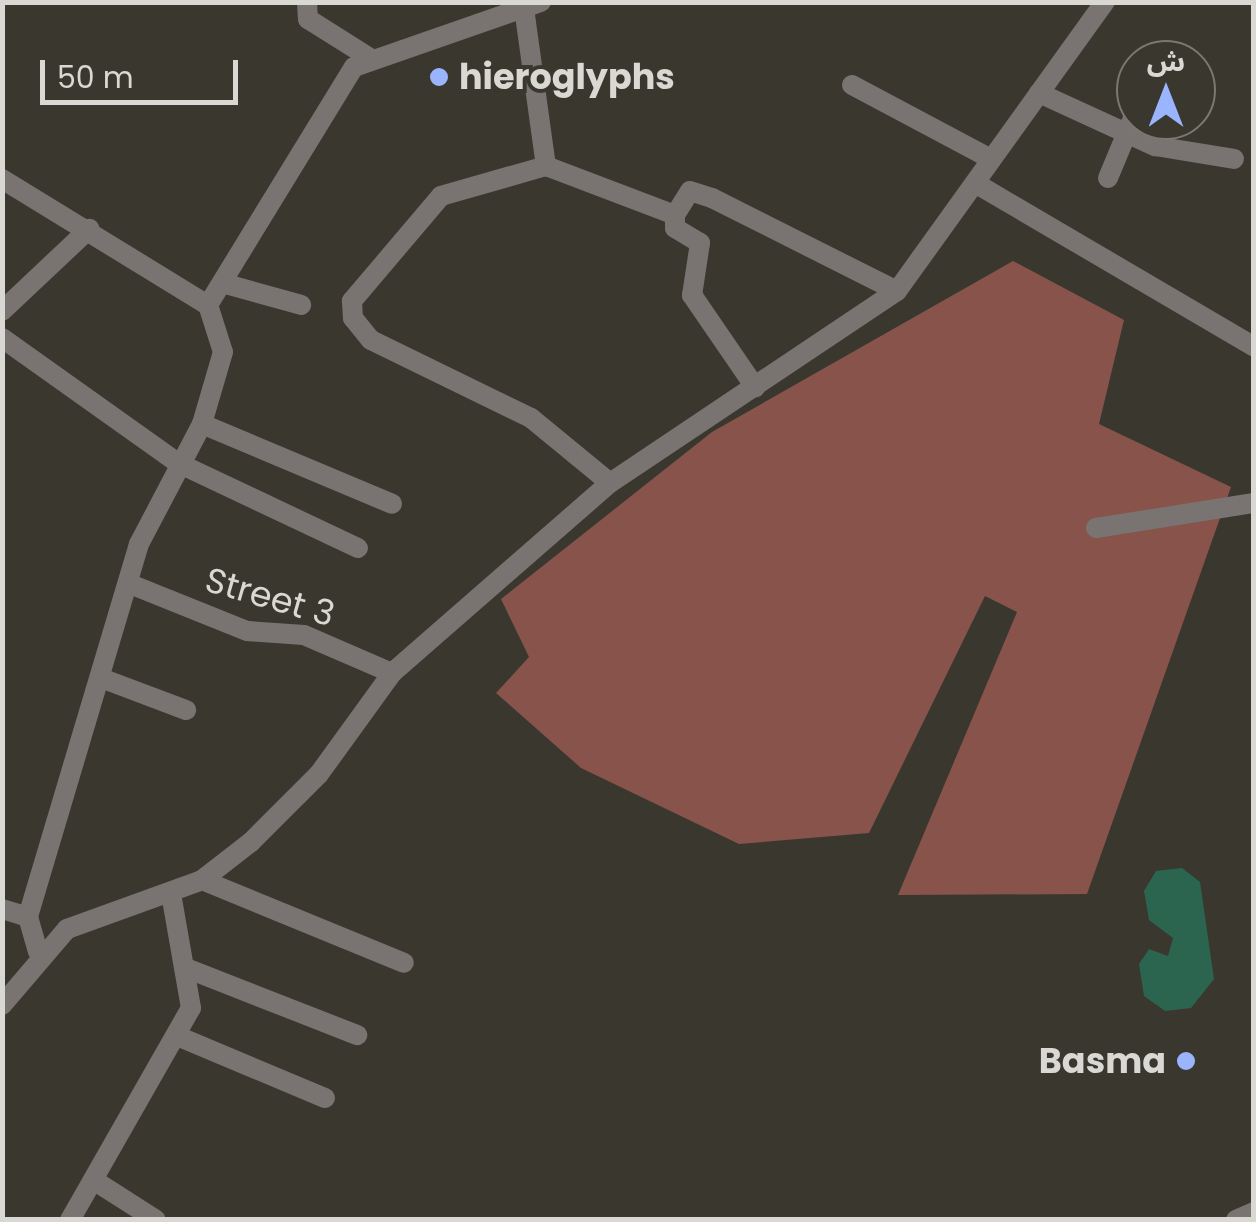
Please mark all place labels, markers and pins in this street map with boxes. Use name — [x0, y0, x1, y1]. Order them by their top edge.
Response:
place label: hieroglyphs — [459, 56, 675, 98]
marker: hieroglyphs — [428, 66, 450, 88]
place label: Basma — [1039, 1040, 1166, 1082]
marker: Basma — [1175, 1050, 1197, 1072]

